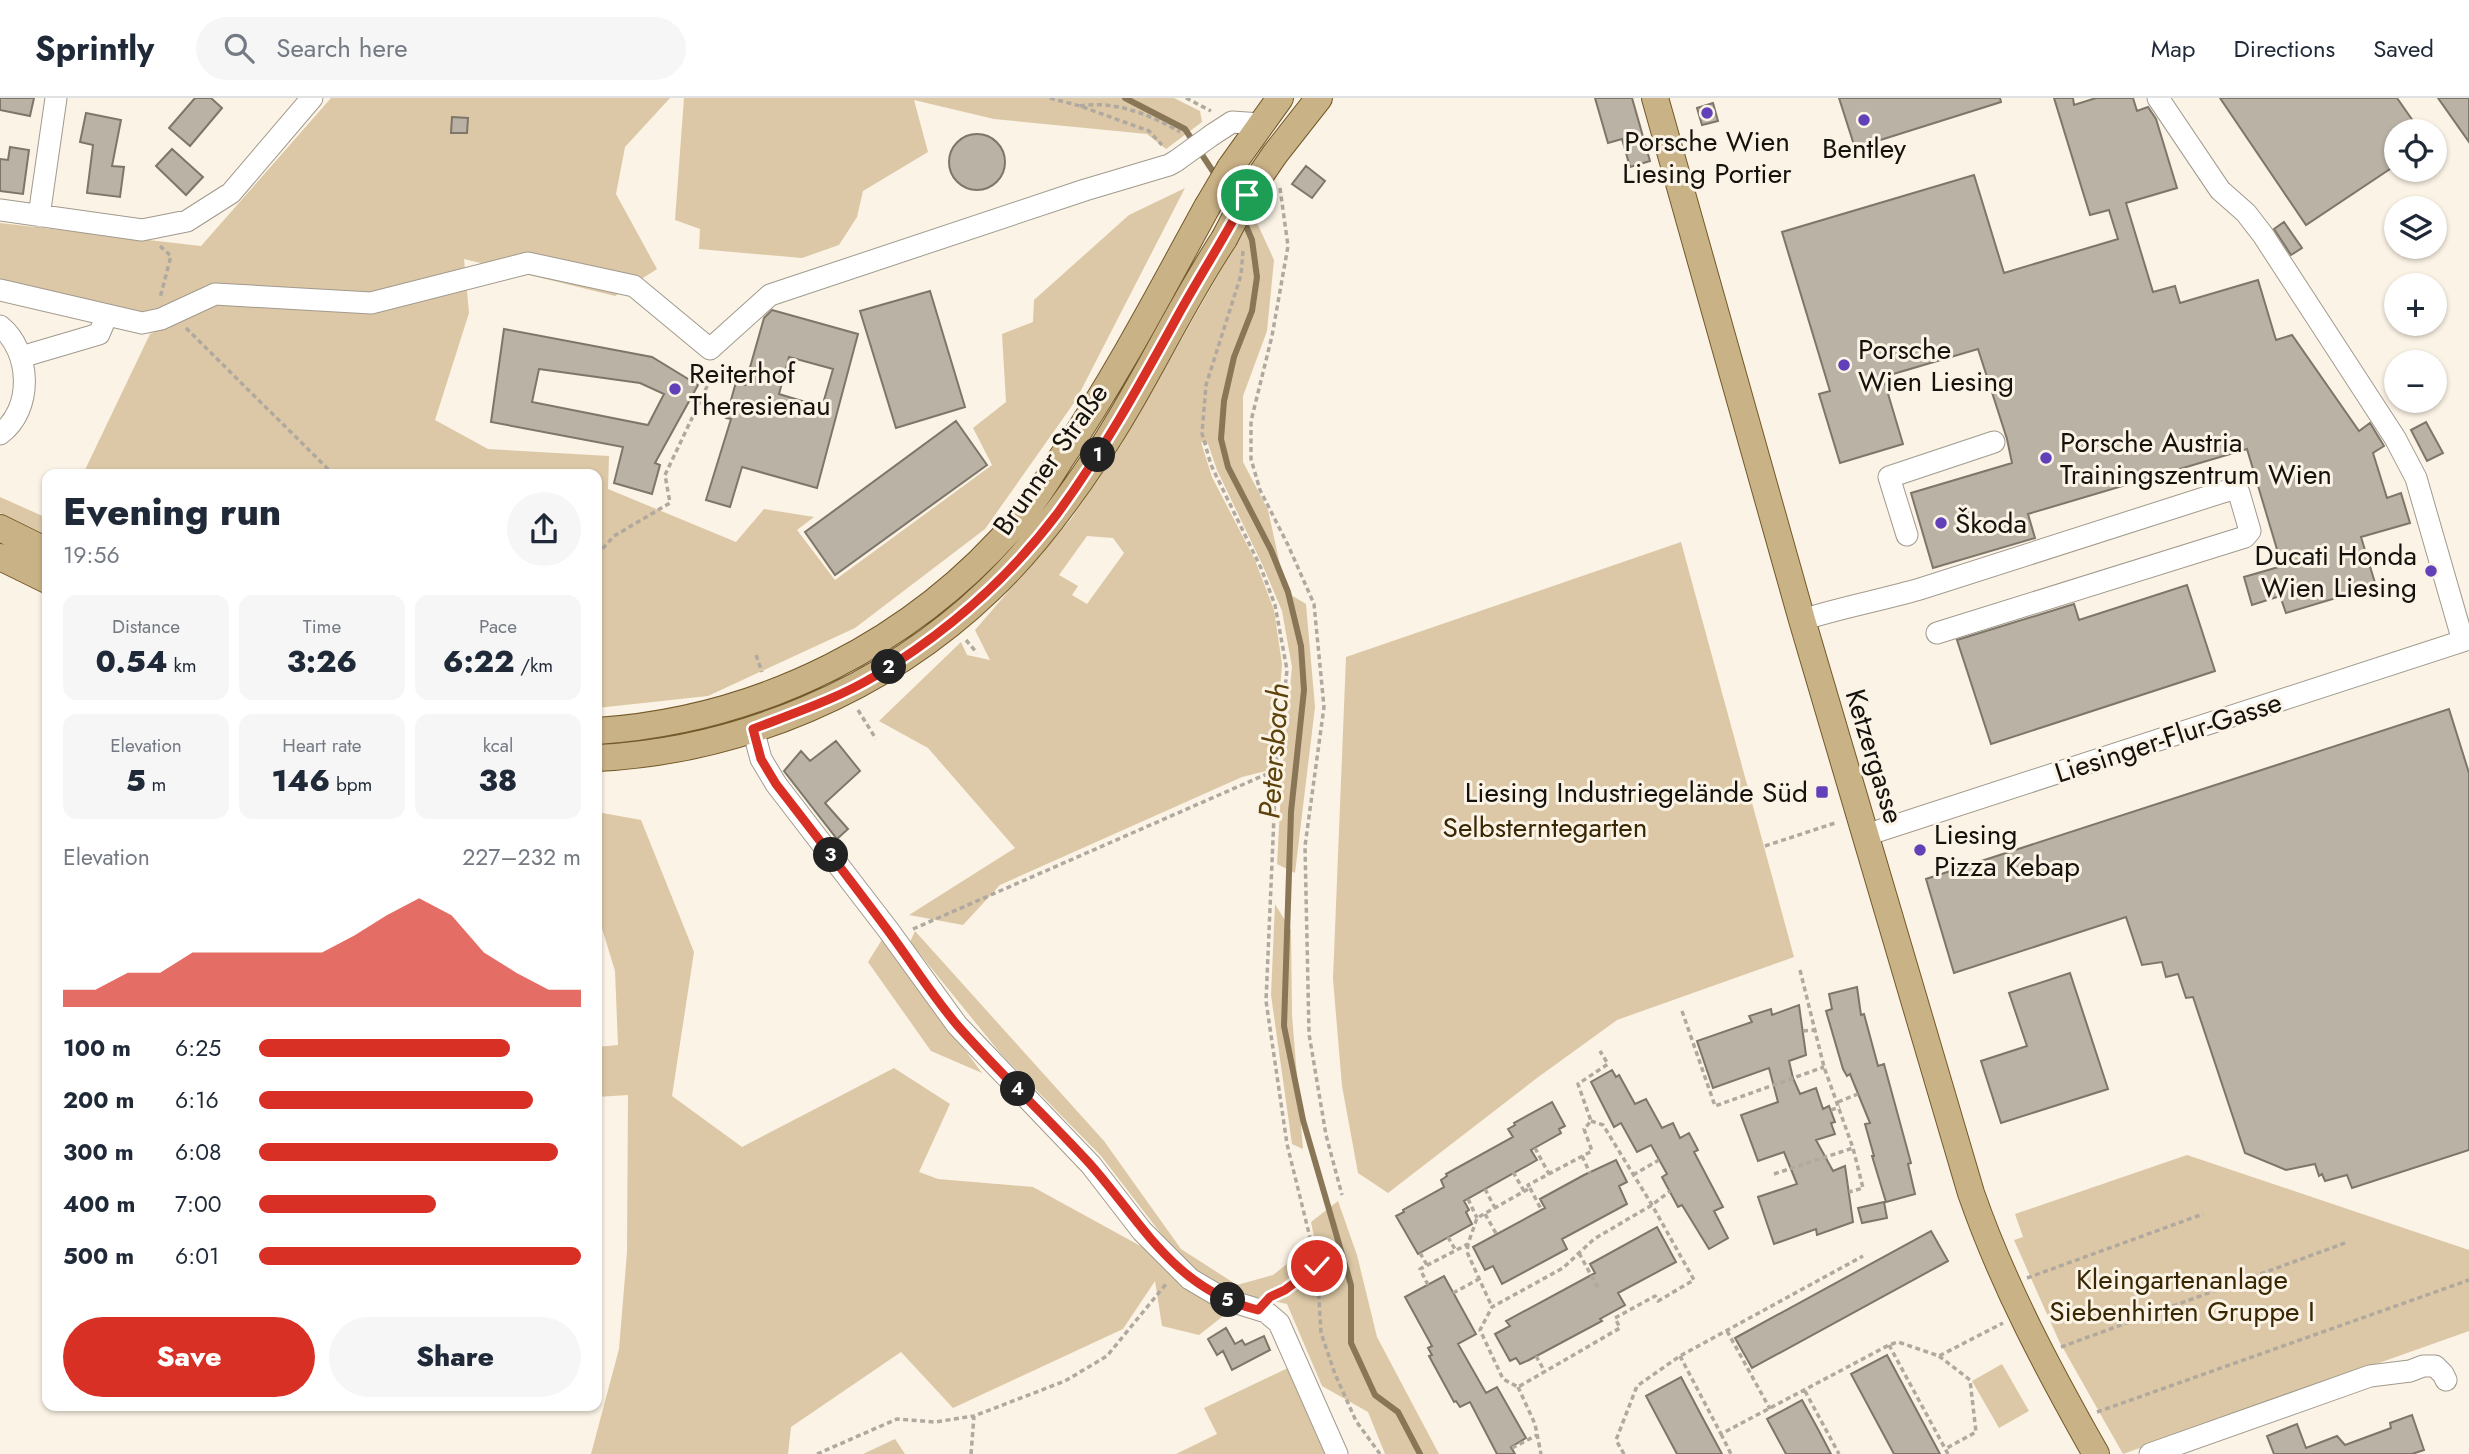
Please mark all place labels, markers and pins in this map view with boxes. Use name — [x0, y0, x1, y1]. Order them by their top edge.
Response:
marker: Porsche Wien Liesing Portier — [1699, 105, 1715, 121]
marker: Bentley — [1856, 112, 1872, 128]
place label: Porsche Wien Liesing Portier — [1622, 121, 1792, 194]
place label: Bentley — [1822, 128, 1907, 169]
pin — [1217, 165, 1277, 225]
place label: Porsche Wien Liesing — [1858, 329, 2014, 402]
place label: Reiterhof Theresienau — [689, 353, 831, 426]
marker: Porsche Wien Liesing — [1836, 357, 1852, 373]
marker: Reiterhof Theresienau — [667, 381, 683, 397]
place label: Porsche Austria Trainingszentrum Wien — [2060, 422, 2332, 495]
pin: 1 — [1080, 438, 1116, 472]
marker: Porsche Austria Trainingszentrum Wien — [2038, 450, 2054, 466]
place label: Škoda — [1955, 503, 2027, 544]
marker: Škoda — [1933, 515, 1949, 531]
place label: Ducati Honda Wien Liesing — [2255, 535, 2417, 608]
marker: Ducati Honda Wien Liesing — [2423, 563, 2439, 579]
pin: 2 — [872, 650, 906, 684]
place label: Liesing Industriegelände Süd — [1465, 772, 1808, 813]
marker: Liesing Industriegelände Süd — [1814, 784, 1830, 800]
place label: Liesing Pizza Kebap — [1934, 814, 2080, 887]
pin: 3 — [814, 838, 848, 872]
marker: Liesing Pizza Kebap — [1912, 842, 1928, 858]
pin: 4 — [1000, 1072, 1036, 1107]
pin — [1287, 1236, 1347, 1296]
pin: 5 — [1210, 1282, 1246, 1318]

